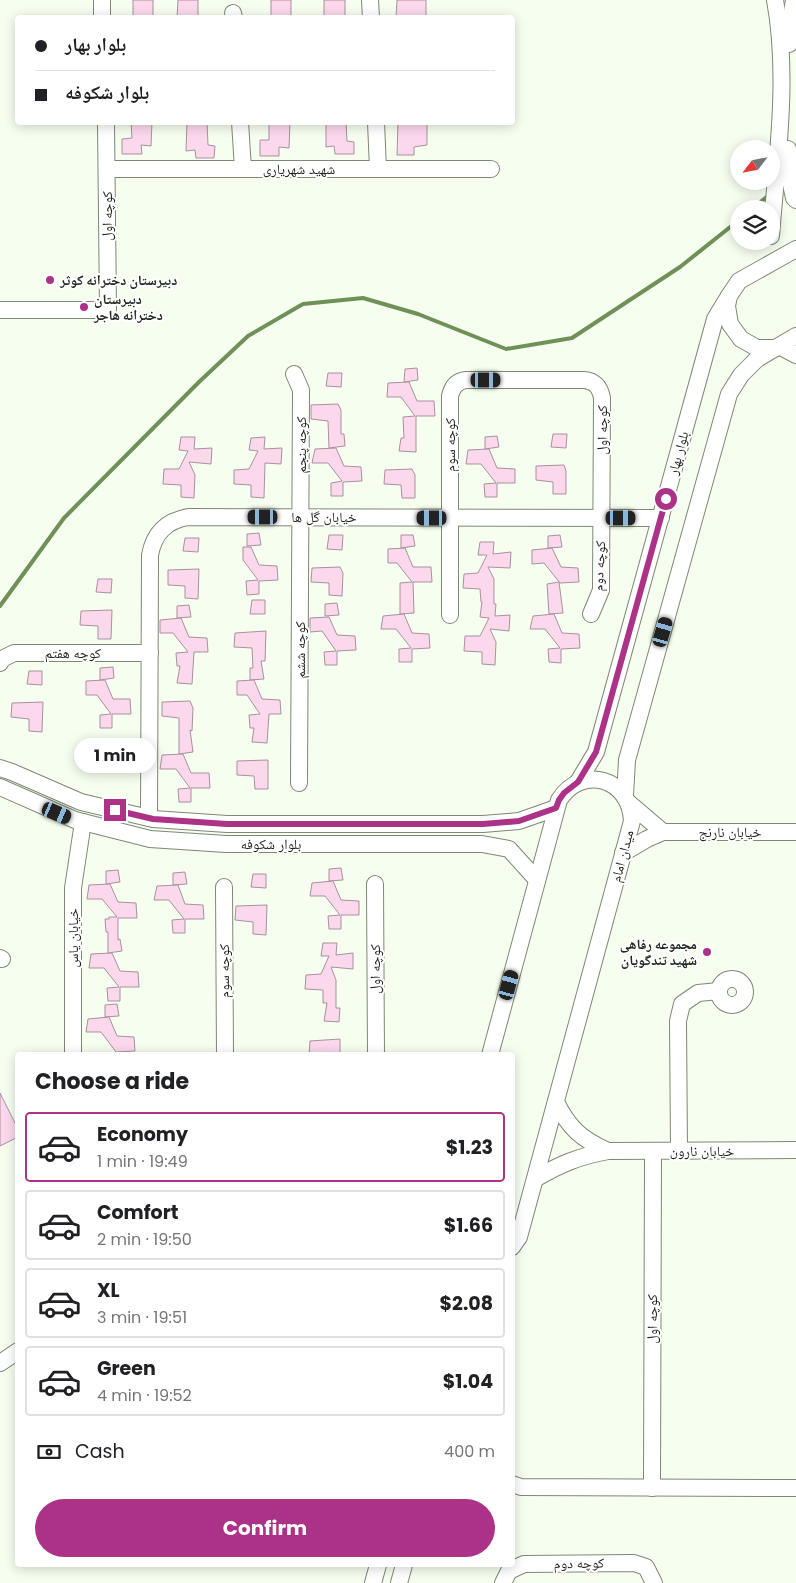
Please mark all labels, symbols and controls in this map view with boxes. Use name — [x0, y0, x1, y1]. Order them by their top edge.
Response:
text: بلوار بهار — [65, 31, 126, 58]
text: بلوار شکوفه — [65, 79, 149, 106]
north arrow — [730, 140, 780, 190]
map controls — [730, 140, 780, 250]
street label: شهید شهریاری — [263, 159, 335, 179]
street label: کوچه اول — [97, 191, 117, 241]
button: layers — [730, 200, 780, 250]
place label: دبیرستان دخترانه کوثر — [59, 270, 177, 290]
marker: دبیرستان دخترانه کوثر — [44, 274, 56, 286]
place label: دبیرستان دخترانه هاجر — [93, 289, 163, 325]
marker: دبیرستان دخترانه هاجر — [78, 301, 90, 313]
car — [471, 373, 501, 388]
street label: کوچه اول — [592, 405, 612, 455]
street label: کوچه پنجم — [291, 416, 311, 473]
street label: کوچه سوم — [440, 418, 460, 472]
street label: بلوار بهار — [662, 429, 693, 478]
route start — [655, 488, 677, 510]
street label: خیابان گل ها — [291, 507, 357, 527]
car — [248, 510, 278, 525]
car — [417, 511, 447, 526]
car — [606, 511, 636, 526]
street label: کوچه دوم — [588, 540, 610, 592]
car — [651, 616, 674, 648]
street label: کوچه ششم — [290, 621, 310, 679]
street label: کوچه هفتم — [45, 643, 101, 663]
callout: 1 min — [74, 738, 156, 772]
text: 1 min — [94, 744, 136, 767]
route end — [104, 799, 126, 821]
car — [40, 800, 73, 826]
street label: خیابان نارنج — [699, 822, 761, 842]
street label: میدان امام — [605, 828, 639, 884]
street label: بلوار شکوفه — [241, 834, 301, 854]
street label: خیابان یاس — [63, 908, 83, 968]
place label: مجموعه رفاهی شهید تندگویان — [620, 934, 697, 970]
street label: کوچه سوم — [214, 944, 234, 998]
street label: کوچه اول — [365, 944, 385, 994]
marker: مجموعه رفاهی شهید تندگویان — [701, 946, 713, 958]
car — [497, 969, 520, 1001]
text: Choose a ride — [35, 1066, 189, 1097]
text: Economy — [97, 1121, 188, 1148]
icon: car — [37, 1125, 82, 1170]
text: $1.23 — [446, 1134, 493, 1161]
street label: خیابان نارون — [670, 1141, 734, 1161]
text: 1 min · 19:49 — [97, 1150, 188, 1173]
text: Comfort — [97, 1199, 179, 1226]
icon: car — [37, 1203, 82, 1248]
text: $1.66 — [444, 1212, 493, 1239]
text: 2 min · 19:50 — [97, 1228, 192, 1251]
text: XL — [97, 1277, 120, 1304]
icon: car — [37, 1281, 82, 1326]
text: $2.08 — [440, 1290, 493, 1317]
street label: کوچه اول — [642, 1294, 662, 1344]
text: 3 min · 19:51 — [97, 1306, 187, 1329]
text: Green — [97, 1355, 156, 1382]
icon: car — [37, 1359, 82, 1404]
text: $1.04 — [443, 1368, 493, 1395]
text: 4 min · 19:52 — [97, 1384, 192, 1407]
icon: cash — [35, 1438, 63, 1466]
text: Cash — [75, 1438, 125, 1465]
text: 400 m — [444, 1440, 495, 1463]
button: Confirm — [35, 1499, 495, 1557]
street label: کوچه دوم — [554, 1553, 605, 1573]

